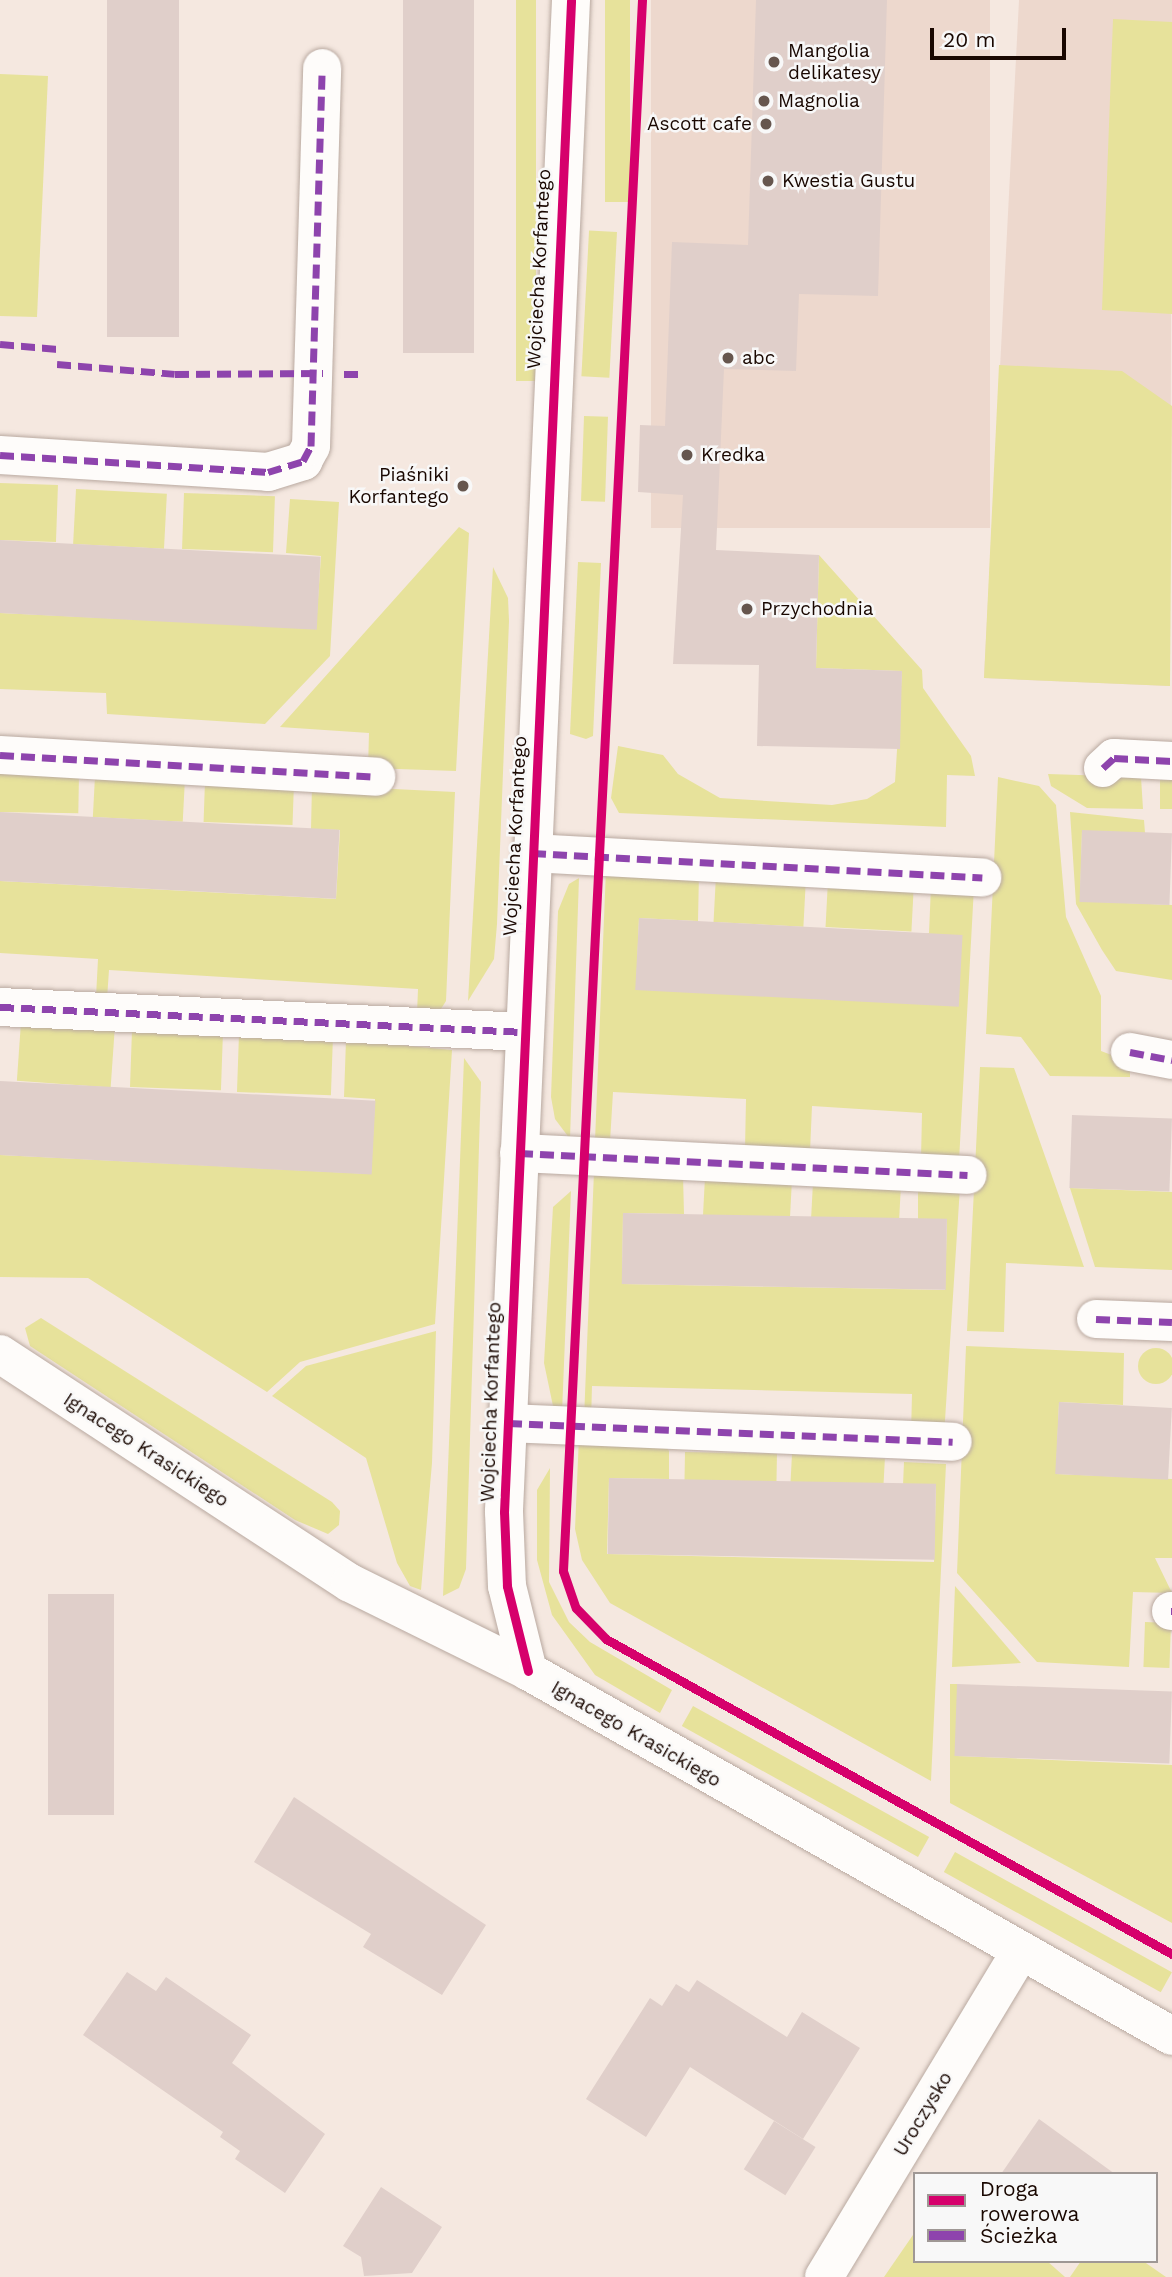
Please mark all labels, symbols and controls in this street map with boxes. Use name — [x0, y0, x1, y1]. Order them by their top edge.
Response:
scale bar — [934, 14, 1070, 58]
text: 20 m — [943, 27, 995, 52]
place label: Mangolia delikatesy — [788, 40, 881, 84]
marker: Mangolia delikatesy — [766, 54, 782, 70]
place label: Magnolia — [778, 90, 860, 112]
marker: Magnolia — [756, 93, 772, 109]
place label: Ascott cafe — [647, 113, 752, 135]
marker: Ascott cafe — [758, 116, 774, 132]
street label: Wojciecha Korfantego — [522, 168, 556, 370]
place label: Kwestia Gustu — [782, 170, 916, 192]
marker: Kwestia Gustu — [760, 173, 776, 189]
place label: abc — [742, 347, 775, 369]
marker: abc — [720, 350, 736, 366]
place label: Kredka — [701, 444, 765, 466]
marker: Kredka — [679, 447, 695, 463]
place label: Piaśniki Korfantego — [348, 464, 449, 508]
marker: Piaśniki Korfantego — [455, 478, 471, 494]
place label: Przychodnia — [761, 598, 874, 620]
marker: Przychodnia — [739, 601, 755, 617]
street label: Wojciecha Korfantego — [498, 735, 532, 937]
street label: Wojciecha Korfantego — [476, 1301, 506, 1503]
street label: Ignacego Krasickiego — [59, 1388, 233, 1512]
street label: Ignacego Krasickiego — [547, 1676, 725, 1792]
street label: Uroczysko — [889, 2068, 957, 2160]
legend — [913, 2172, 1158, 2263]
text: Droga rowerowa — [980, 2176, 1079, 2226]
text: Ścieżka — [980, 2223, 1058, 2248]

